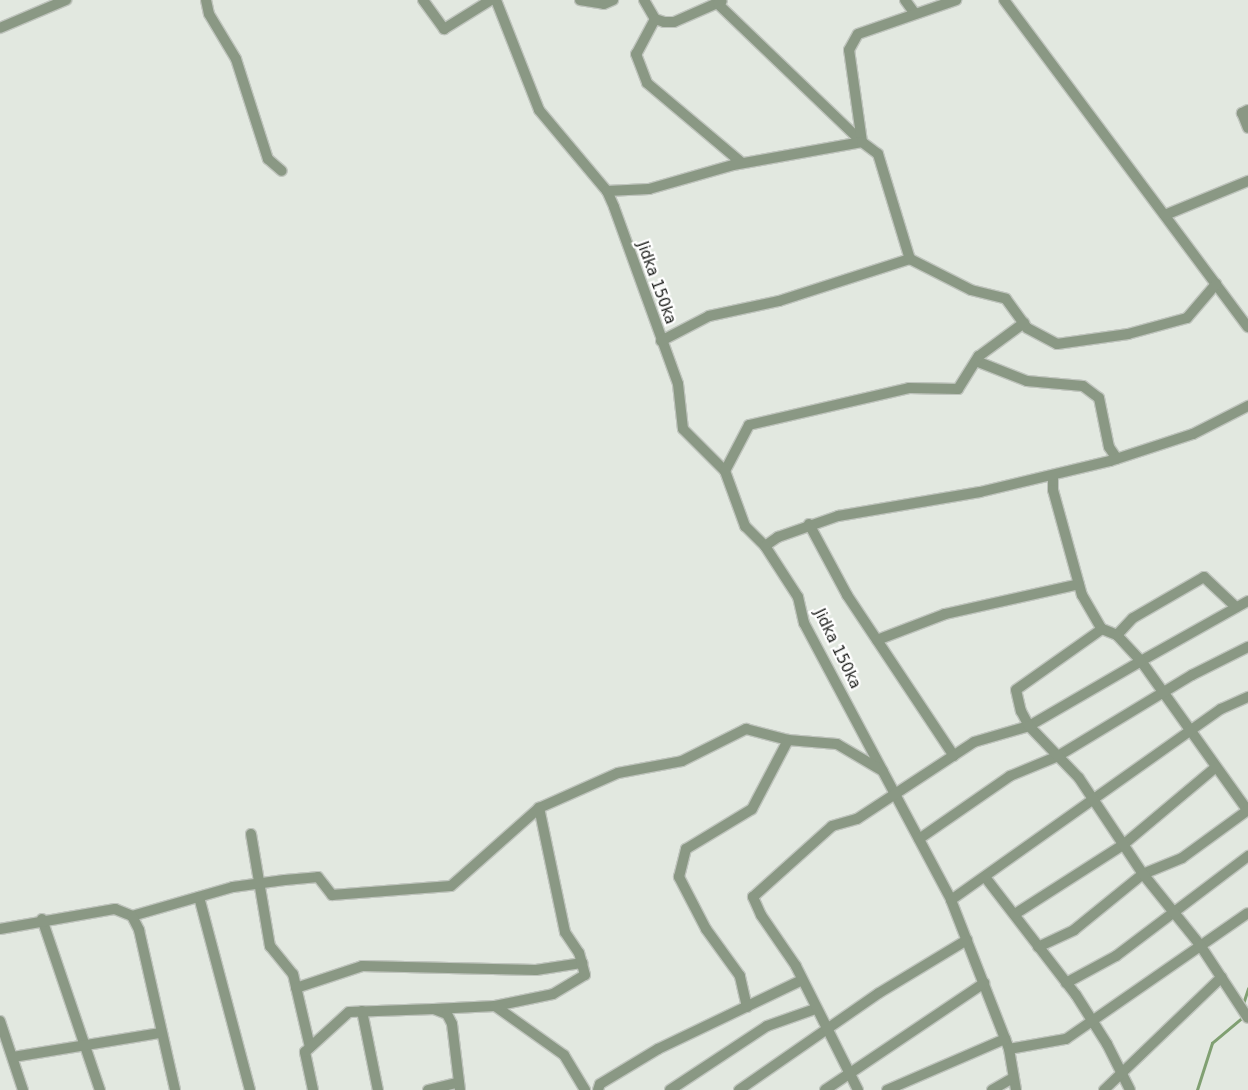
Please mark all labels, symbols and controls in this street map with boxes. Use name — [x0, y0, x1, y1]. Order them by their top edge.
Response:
street label: Jidka 150ka — [633, 239, 679, 327]
street label: Jidka 150ka — [810, 606, 864, 692]

